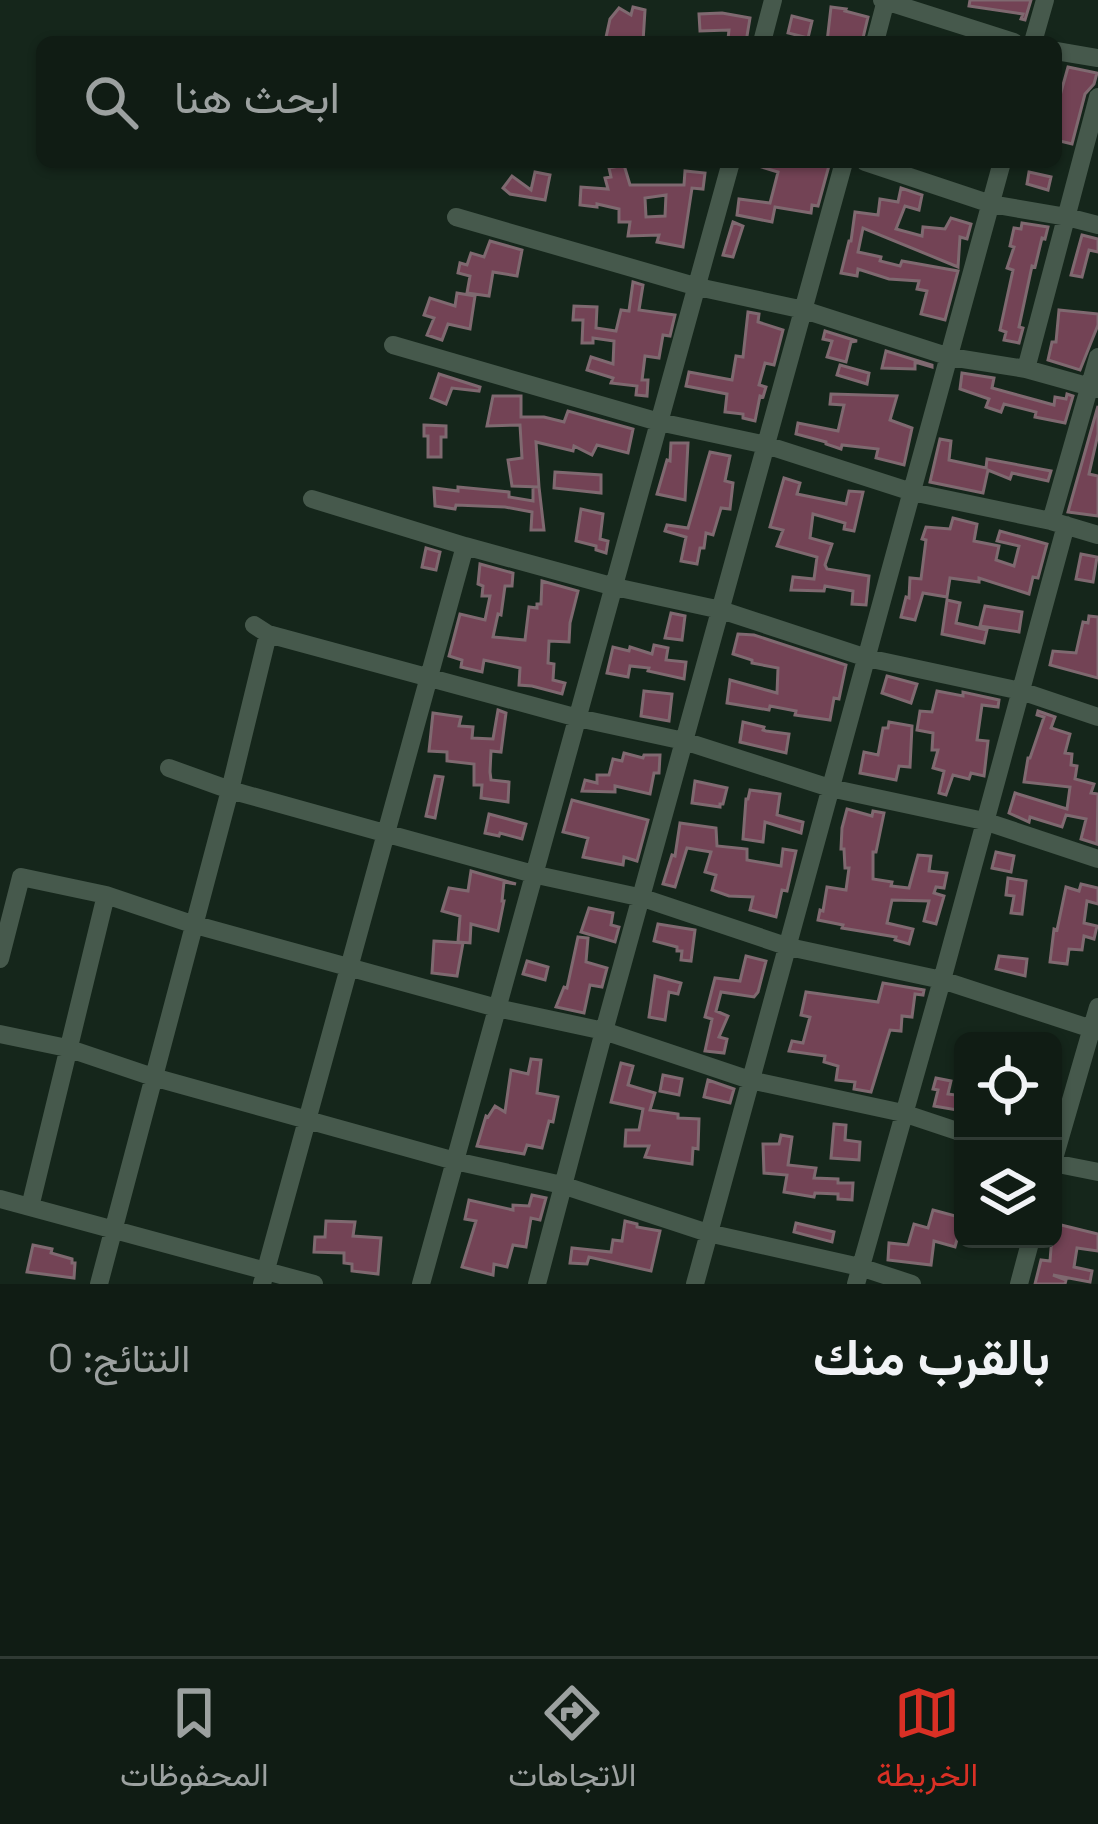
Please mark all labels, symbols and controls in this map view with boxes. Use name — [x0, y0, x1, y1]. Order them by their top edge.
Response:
search box — [36, 36, 1062, 168]
icon: search — [78, 69, 144, 135]
text: ابحث هنا — [174, 69, 340, 126]
map controls — [954, 1032, 1062, 1248]
button: locate — [954, 1032, 1062, 1140]
button: layers — [954, 1140, 1062, 1248]
text: بالقرب منك — [813, 1325, 1050, 1390]
text: النتائج: 0 — [48, 1334, 190, 1383]
tab: المحفوظات — [120, 1680, 269, 1804]
tab: الاتجاهات — [508, 1680, 636, 1804]
tab: الخريطة — [876, 1680, 978, 1804]

